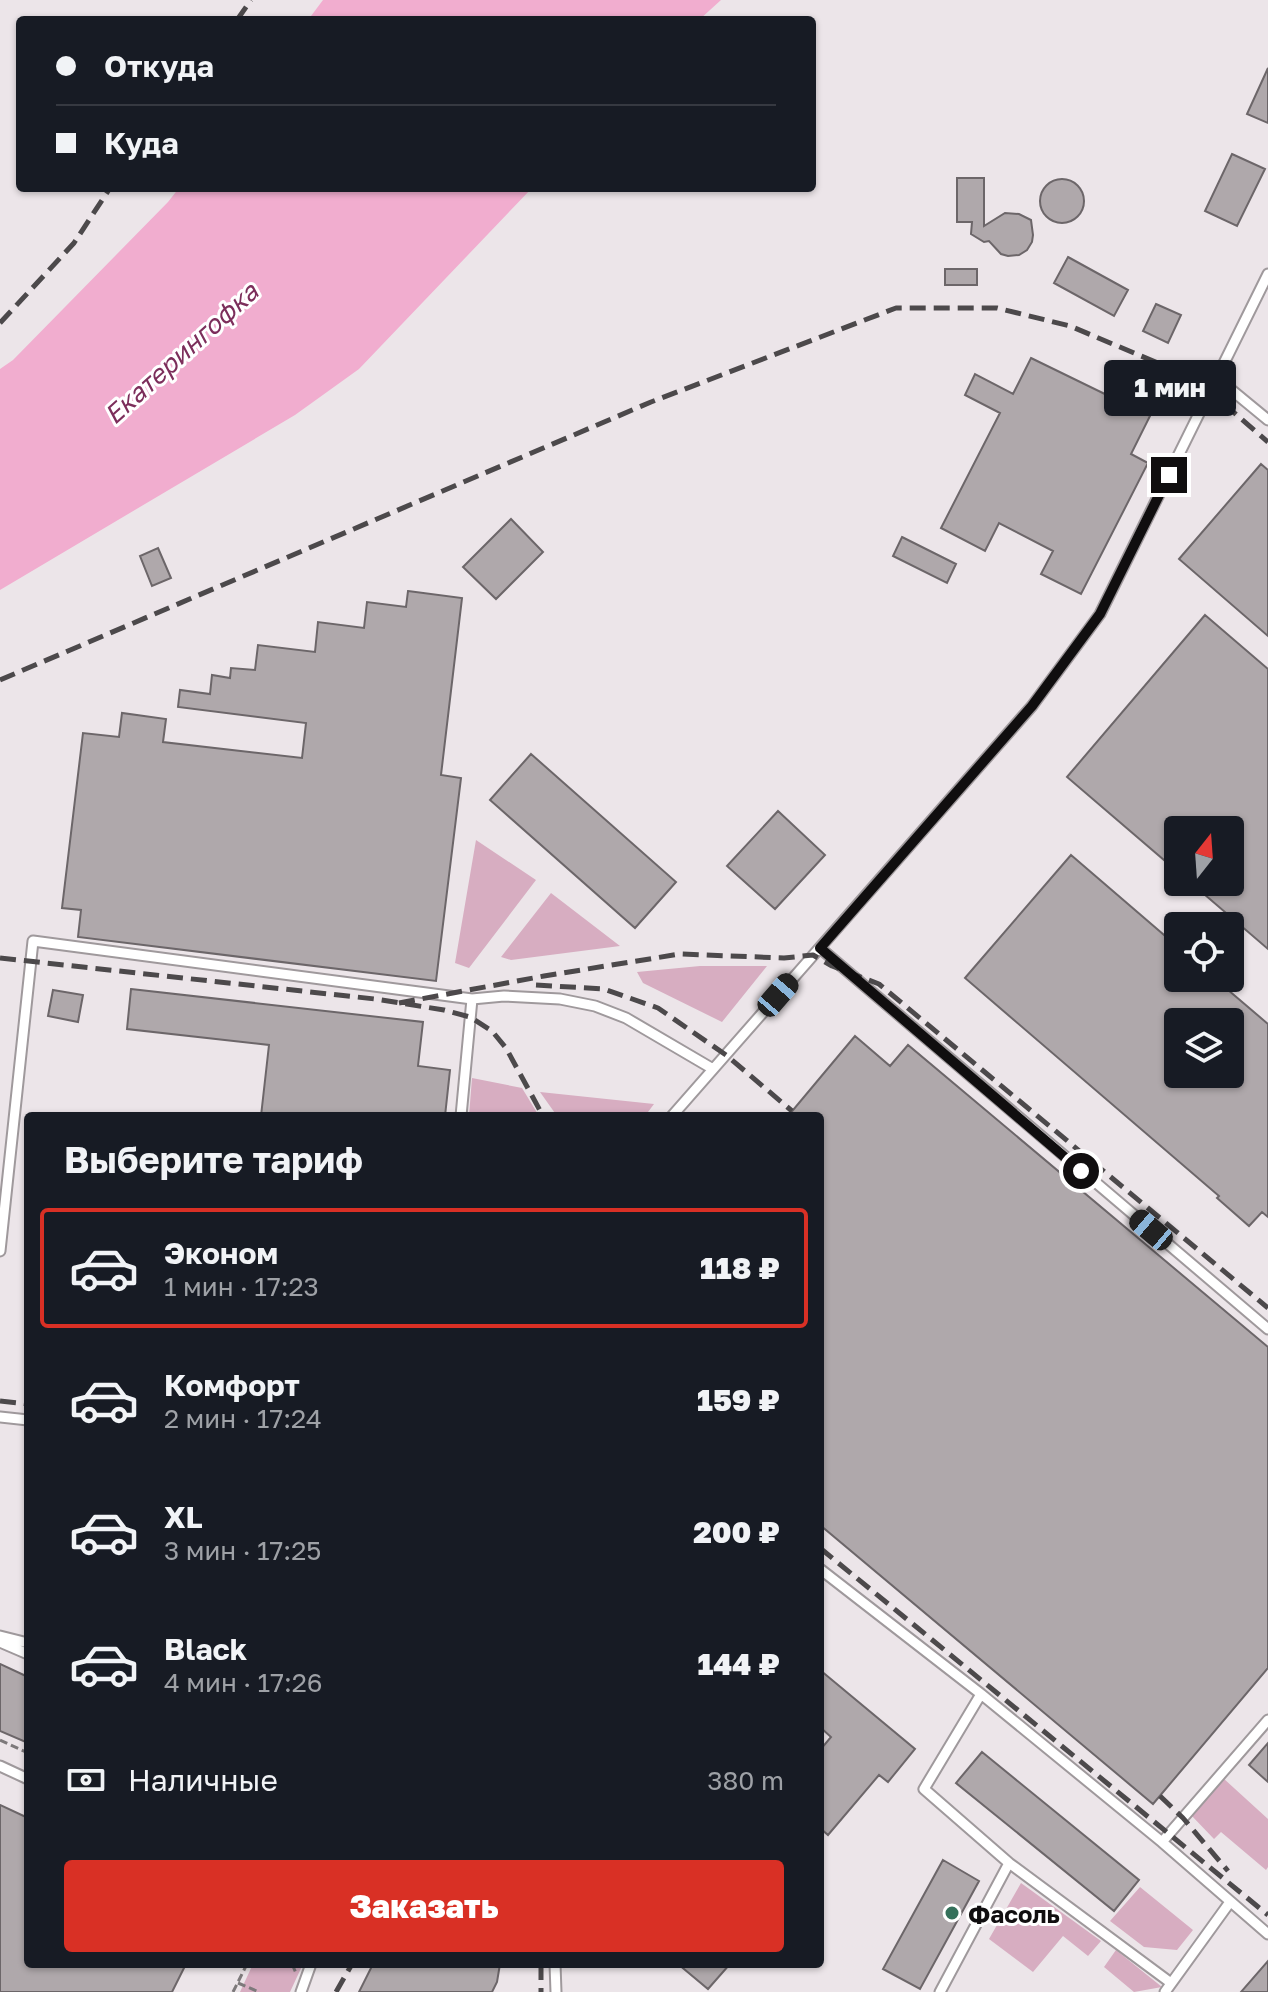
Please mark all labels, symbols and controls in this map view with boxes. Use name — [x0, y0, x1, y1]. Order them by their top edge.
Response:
text: Откуда — [104, 48, 214, 84]
text: Куда — [104, 125, 179, 161]
water label: Екатерингофка — [98, 275, 265, 430]
callout: 1 мин — [1103, 359, 1235, 415]
text: 1 мин — [1134, 372, 1206, 403]
route end — [1151, 457, 1187, 493]
north arrow — [1164, 816, 1244, 896]
map controls — [1164, 816, 1244, 1088]
button: locate — [1164, 912, 1244, 992]
car — [753, 969, 803, 1021]
button: layers — [1164, 1008, 1244, 1088]
text: Выберите тариф — [64, 1138, 363, 1181]
route start — [1063, 1153, 1099, 1189]
car — [1125, 1205, 1177, 1255]
icon: car — [68, 1232, 140, 1304]
text: Эконом — [164, 1235, 278, 1271]
text: 118 ₽ — [700, 1250, 780, 1286]
text: 1 мин · 17:23 — [164, 1271, 319, 1302]
icon: car — [68, 1364, 140, 1436]
text: Комфорт — [164, 1367, 300, 1403]
text: 159 ₽ — [697, 1382, 780, 1418]
text: 2 мин · 17:24 — [164, 1403, 322, 1434]
icon: car — [68, 1496, 140, 1568]
text: XL — [164, 1499, 203, 1535]
text: 200 ₽ — [693, 1514, 780, 1550]
text: 3 мин · 17:25 — [164, 1535, 321, 1566]
icon: car — [68, 1628, 140, 1700]
text: Black — [164, 1631, 247, 1667]
text: 144 ₽ — [697, 1646, 780, 1682]
text: 4 мин · 17:26 — [164, 1667, 323, 1698]
icon: cash — [64, 1758, 108, 1802]
text: Наличные — [128, 1762, 278, 1798]
text: 380 m — [707, 1765, 784, 1796]
button: Заказать — [64, 1860, 784, 1952]
place label: Фасоль — [968, 1899, 1060, 1928]
marker: Фасоль — [943, 1904, 961, 1922]

